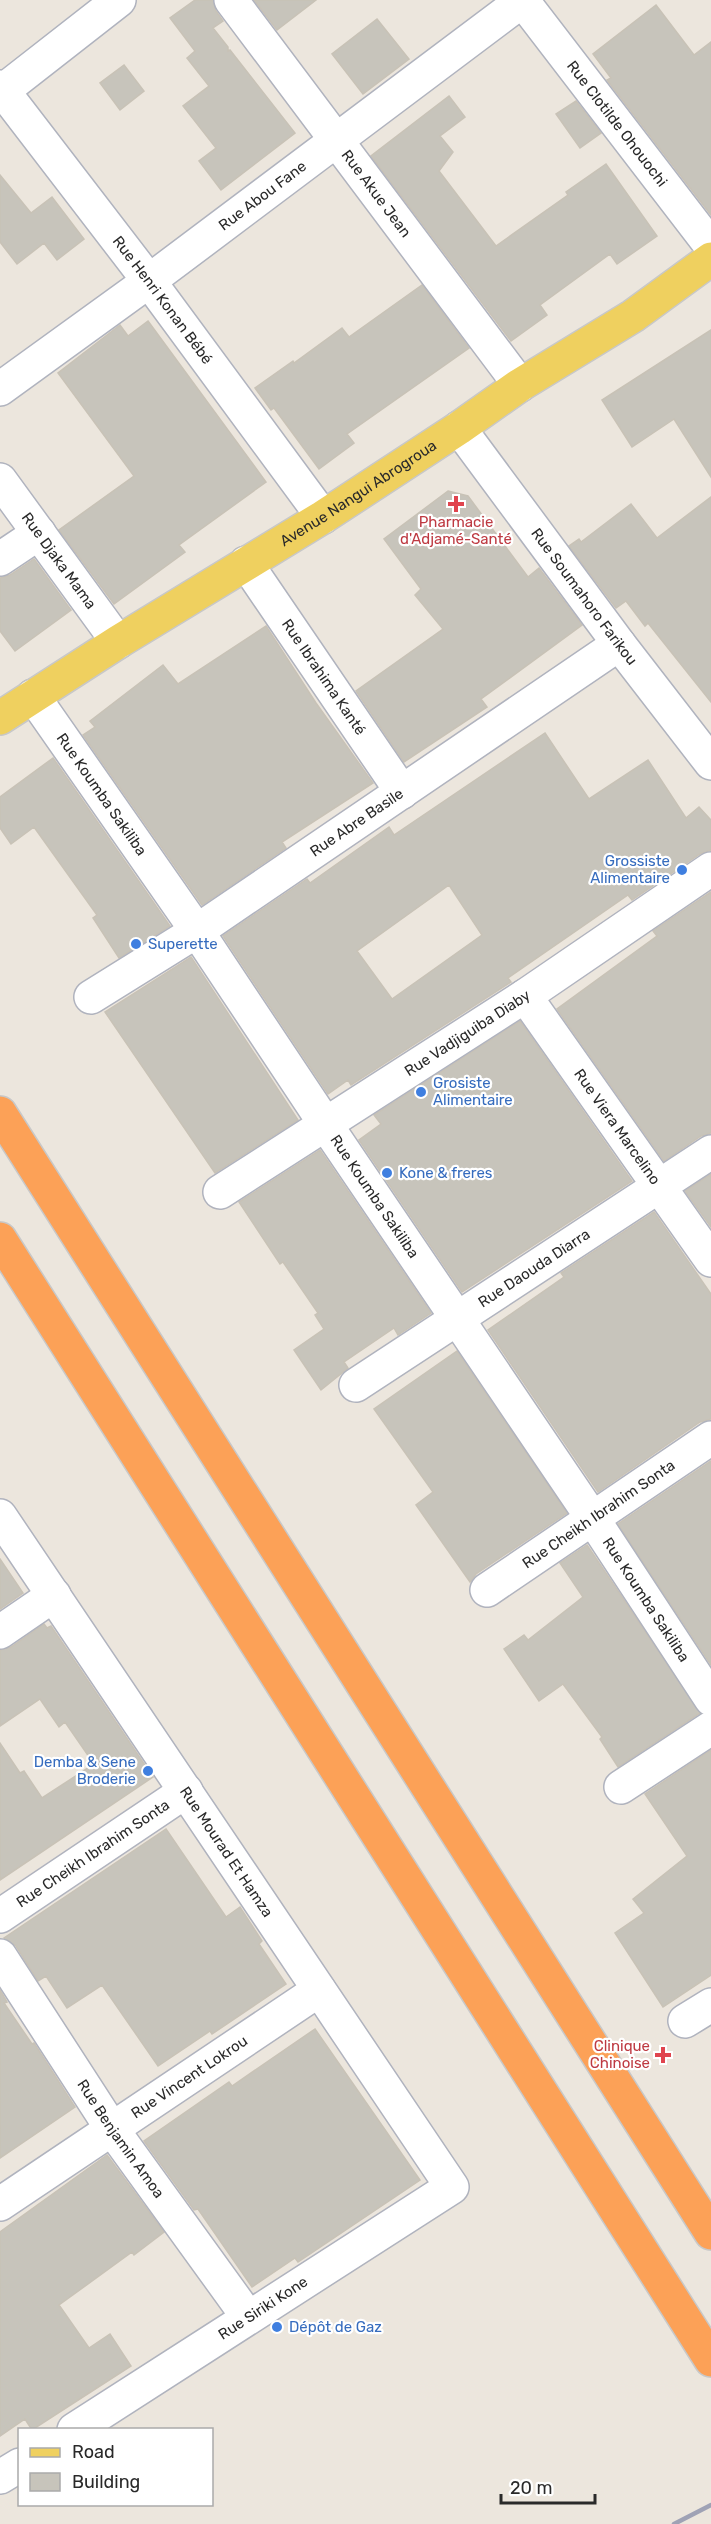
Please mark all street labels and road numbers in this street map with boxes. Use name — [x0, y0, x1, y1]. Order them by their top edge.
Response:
street label: Rue Clotilde Ohouochi — [563, 57, 671, 190]
street label: Rue Akue Jean — [338, 146, 415, 241]
street label: Rue Abou Fane — [215, 157, 310, 234]
street label: Rue Henri Konan Bébé — [109, 232, 216, 368]
street label: Avenue Nangui Abrogroua — [277, 436, 440, 550]
street label: Rue Djaka Mama — [18, 509, 100, 613]
street label: Rue Soumahoro Farikou — [527, 525, 641, 669]
street label: Rue Ibrahima Kanté — [278, 616, 370, 738]
street label: Rue Koumba Sakiliba — [53, 730, 151, 859]
street label: Rue Abre Basile — [307, 784, 407, 860]
street label: Rue Vadjiguiba Diaby — [401, 986, 534, 1080]
street label: Rue Viera Marcelino — [570, 1065, 664, 1188]
street label: Rue Koumba Sakiliba — [326, 1132, 423, 1262]
street label: Rue Daouda Diarra — [475, 1225, 593, 1311]
street label: Rue Cheikh Ibrahim Sonta — [519, 1456, 678, 1572]
street label: Rue Koumba Sakiliba — [599, 1534, 693, 1665]
street label: Rue Mourad Et Hamza — [176, 1783, 277, 1921]
street label: Rue Cheikh Ibrahim Sonta — [13, 1796, 173, 1911]
street label: Rue Vincent Lokrou — [128, 2032, 251, 2122]
street label: Rue Benjamin Amoa — [73, 2076, 168, 2202]
street label: Rue Siriki Kone — [215, 2272, 311, 2344]

